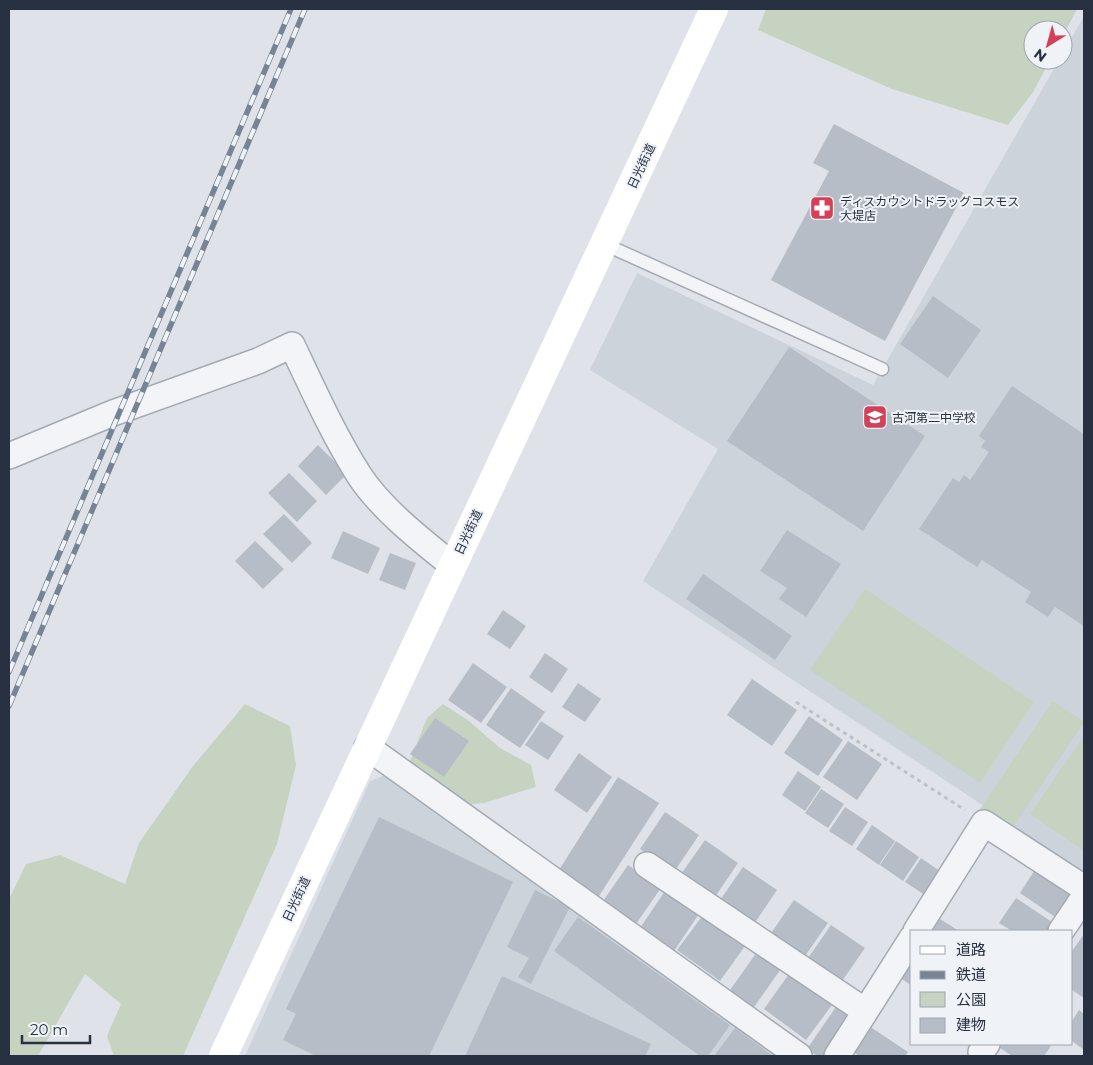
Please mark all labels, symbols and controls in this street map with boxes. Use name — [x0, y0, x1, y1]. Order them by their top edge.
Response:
north arrow — [1023, 20, 1073, 70]
text: N — [1030, 45, 1050, 66]
street label: 日光街道 — [624, 141, 658, 191]
place label: ディスカウントドラッグコスモス 大堤店 — [840, 194, 1019, 223]
pharmacy icon: ディスカウントドラッグコスモス 大堤店 — [809, 195, 835, 221]
school or university icon: 古河第二中学校 — [862, 404, 888, 430]
place label: 古河第二中学校 — [892, 410, 976, 425]
street label: 日光街道 — [451, 507, 485, 557]
street label: 日光街道 — [279, 874, 313, 924]
legend — [910, 930, 1073, 1045]
text: 道路 — [956, 940, 986, 959]
text: 鉄道 — [956, 965, 986, 984]
text: 公園 — [956, 990, 986, 1009]
scale bar — [22, 1012, 90, 1044]
text: 建物 — [956, 1015, 986, 1034]
text: 20 m — [30, 1020, 68, 1039]

